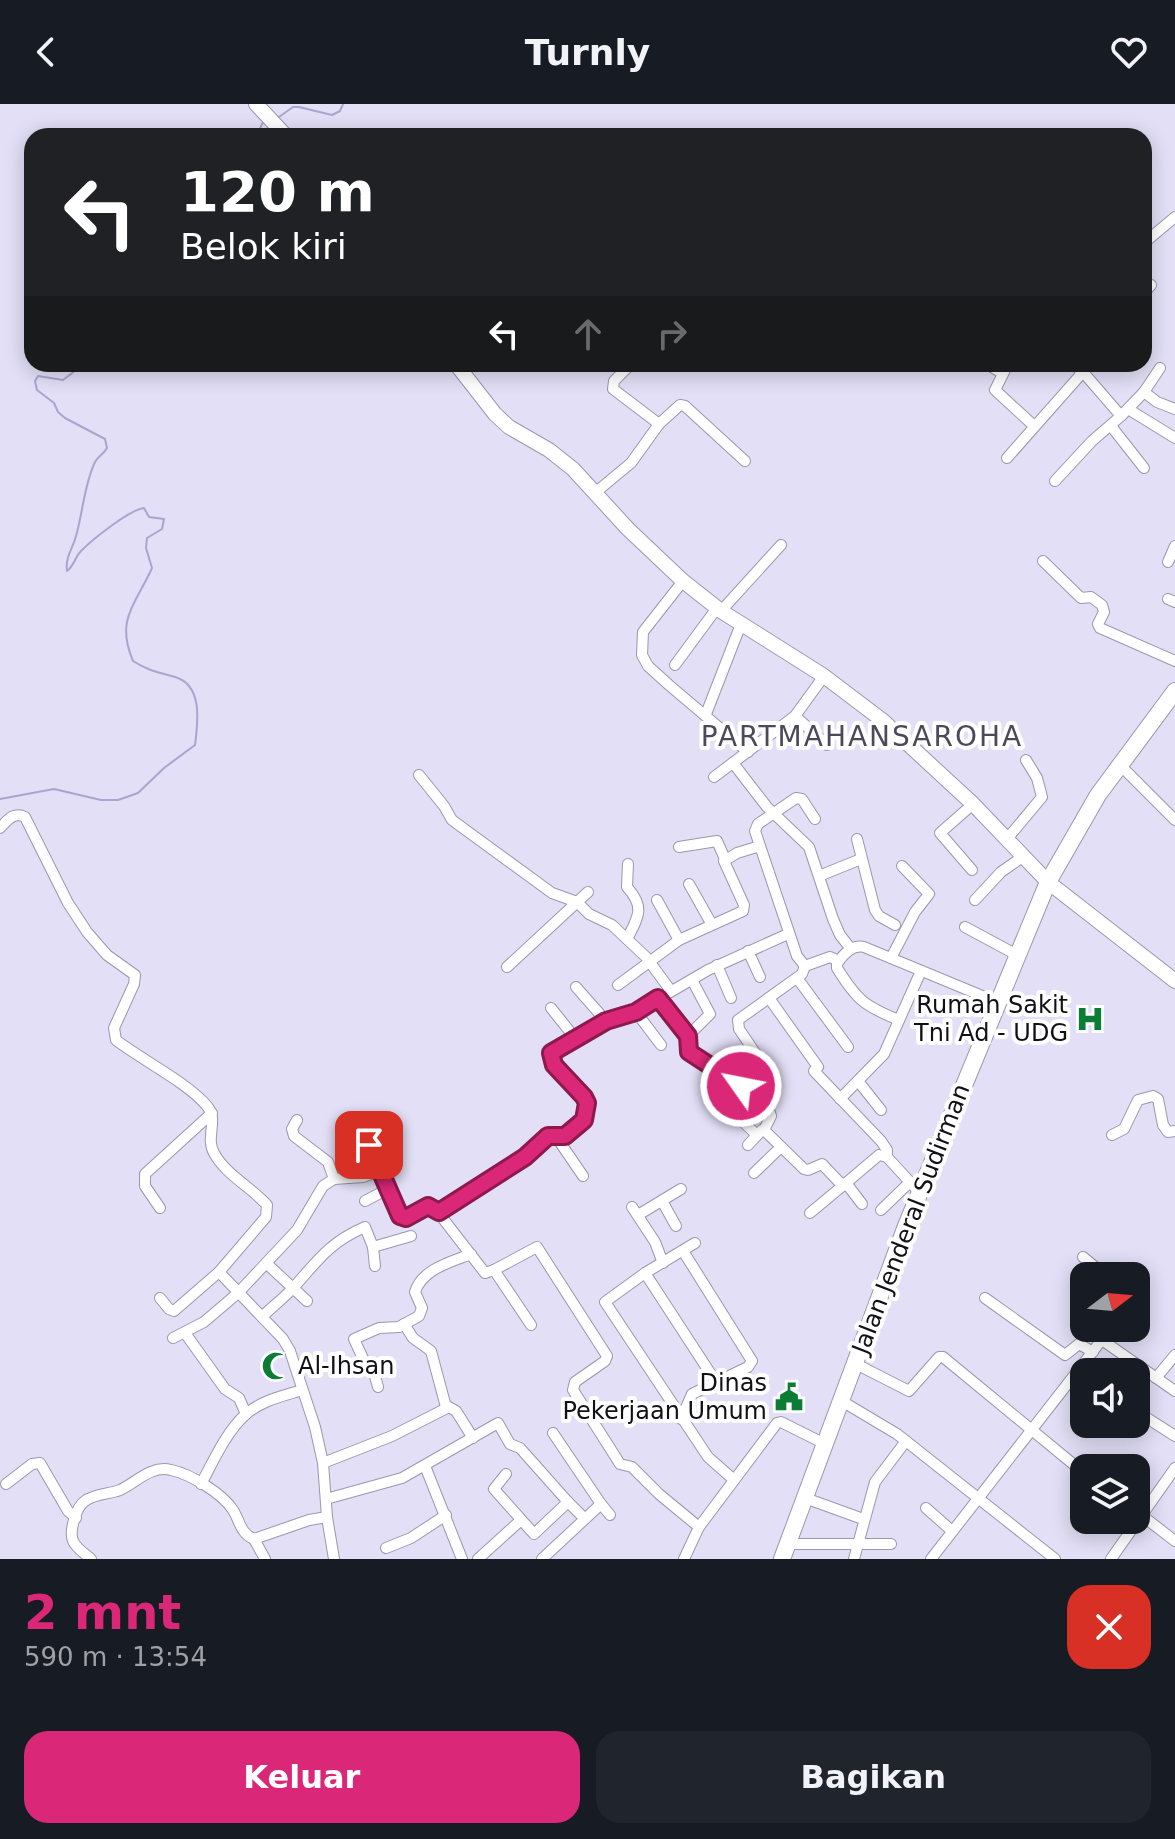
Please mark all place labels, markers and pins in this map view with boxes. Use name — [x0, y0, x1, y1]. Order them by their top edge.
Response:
place label: Rumah Sakit Tni Ad - UDG — [913, 991, 1068, 1047]
hospital icon: Rumah Sakit Tni Ad - UDG — [1075, 1004, 1105, 1034]
pin — [335, 1111, 403, 1179]
mosque icon: Al-Ihsan — [261, 1351, 291, 1381]
place label: Al-Ihsan — [298, 1352, 394, 1380]
place label: Dinas Pekerjaan Umum — [562, 1369, 767, 1425]
public building icon: Dinas Pekerjaan Umum — [774, 1382, 804, 1412]

